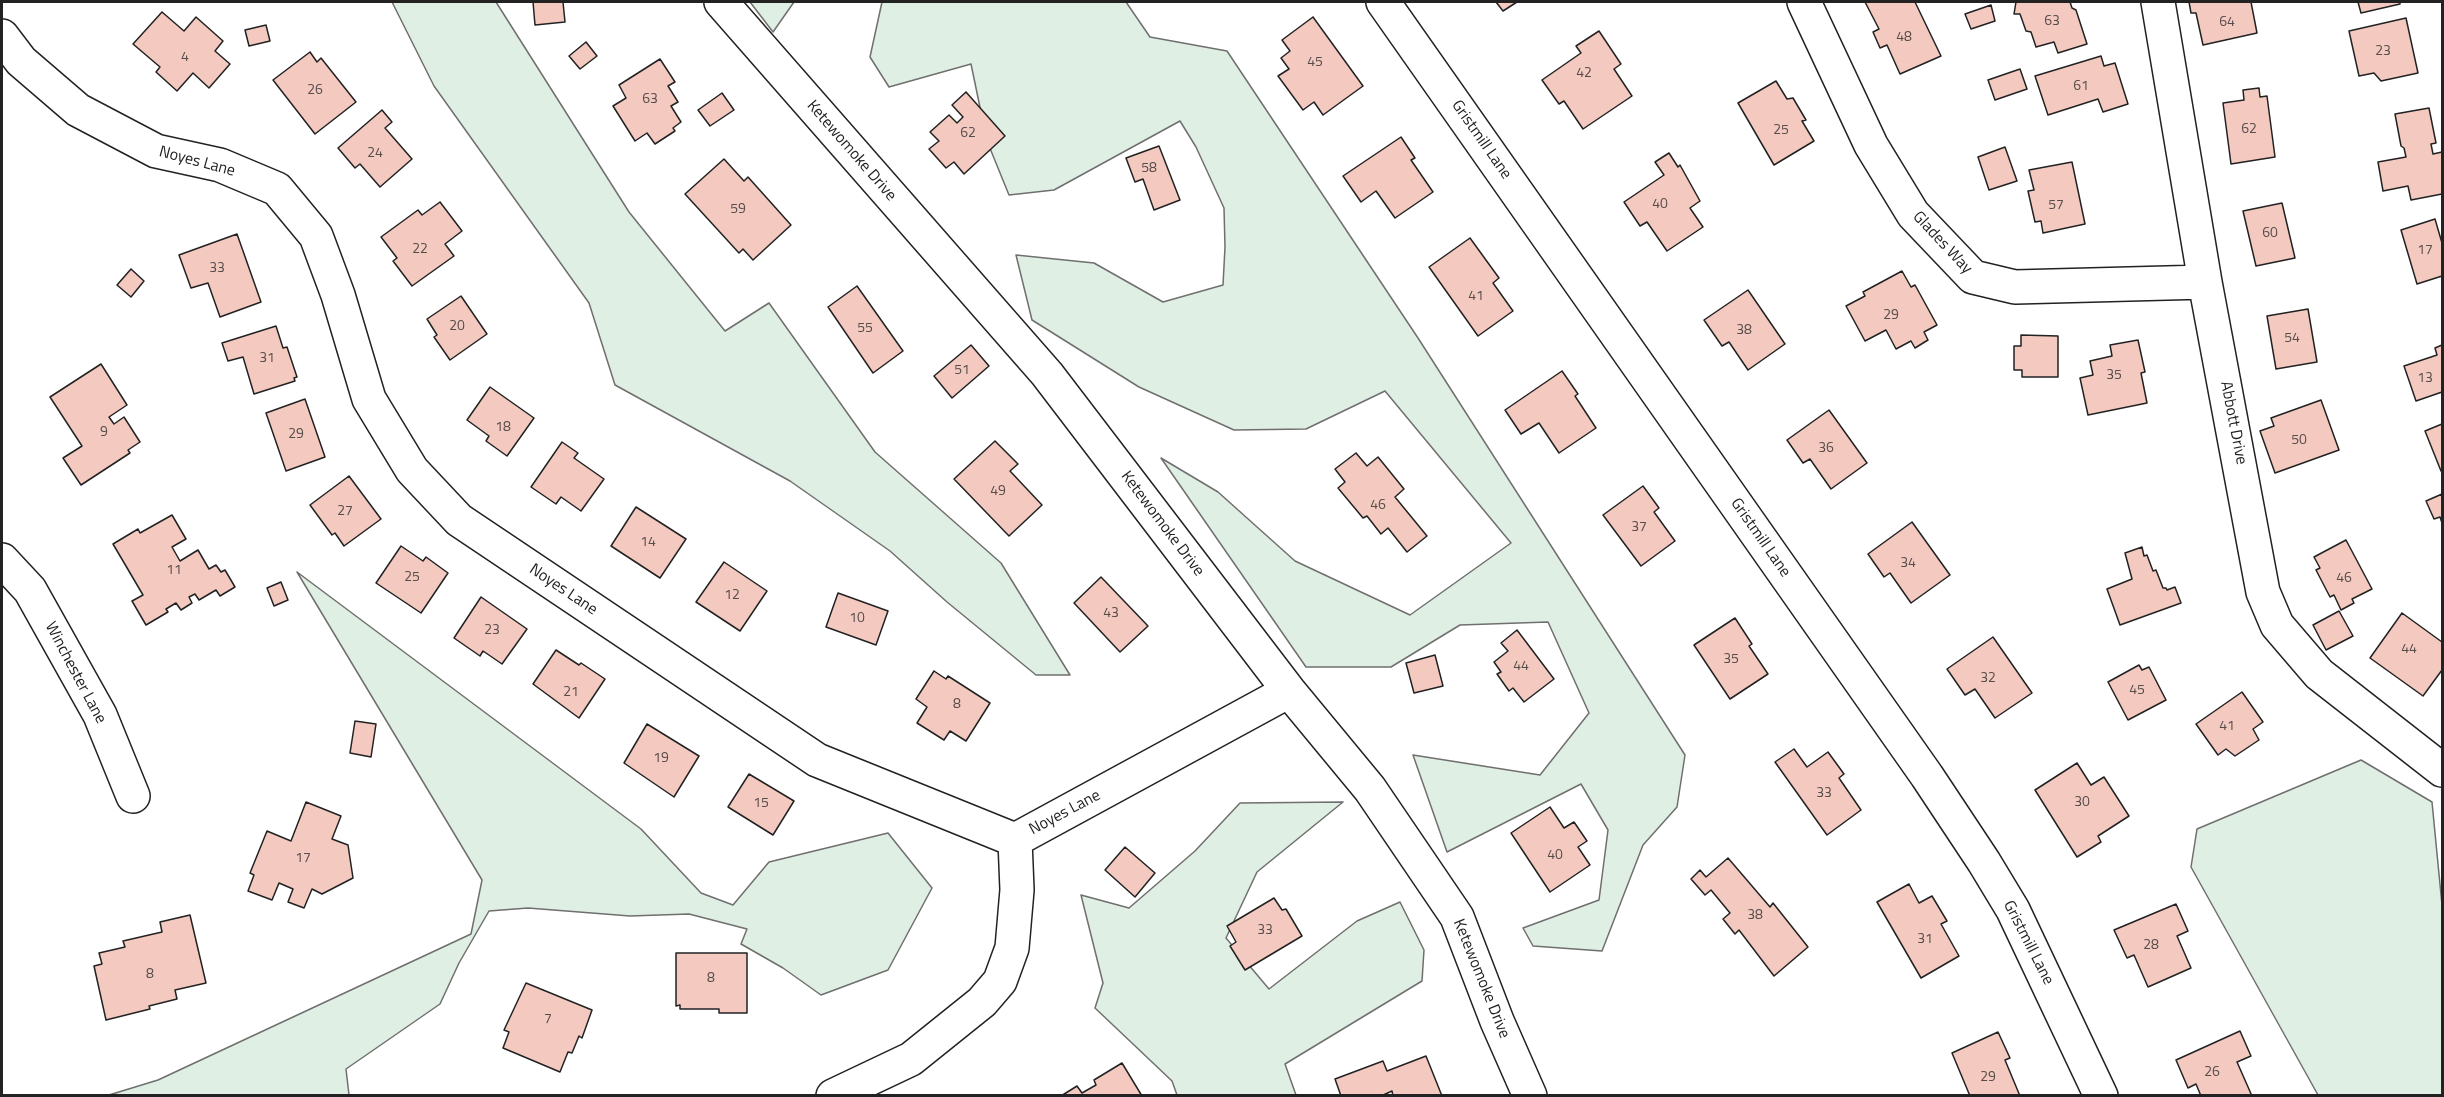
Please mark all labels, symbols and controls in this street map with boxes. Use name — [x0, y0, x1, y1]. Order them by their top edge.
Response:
house number: 63 — [2044, 14, 2060, 30]
house number: 64 — [2219, 15, 2235, 31]
house number: 48 — [1896, 30, 1912, 46]
house number: 23 — [2375, 44, 2391, 60]
house number: 4 — [181, 50, 189, 66]
house number: 45 — [1307, 55, 1323, 71]
house number: 42 — [1576, 66, 1592, 82]
house number: 61 — [2073, 79, 2089, 95]
house number: 26 — [307, 83, 323, 99]
house number: 63 — [642, 92, 658, 108]
street label: Ketewomoke Drive — [802, 97, 900, 205]
street label: Gristmill Lane — [1447, 97, 1515, 183]
house number: 62 — [2241, 122, 2257, 138]
house number: 25 — [1773, 123, 1789, 139]
house number: 62 — [960, 126, 976, 142]
street label: Noyes Lane — [157, 143, 237, 181]
house number: 24 — [367, 146, 383, 162]
house number: 58 — [1141, 161, 1157, 177]
house number: 40 — [1652, 197, 1668, 213]
house number: 57 — [2048, 198, 2064, 214]
house number: 59 — [730, 202, 746, 218]
street label: Glades Way — [1908, 208, 1976, 278]
house number: 60 — [2262, 226, 2278, 242]
house number: 22 — [412, 242, 428, 258]
house number: 17 — [2417, 243, 2433, 259]
house number: 33 — [209, 261, 225, 277]
house number: 41 — [1468, 289, 1484, 305]
house number: 29 — [1883, 308, 1899, 324]
house number: 20 — [449, 319, 465, 335]
house number: 55 — [857, 321, 873, 337]
house number: 38 — [1736, 323, 1752, 339]
house number: 54 — [2284, 331, 2300, 347]
house number: 31 — [259, 351, 275, 367]
house number: 51 — [954, 363, 970, 379]
house number: 35 — [2106, 368, 2122, 384]
house number: 13 — [2417, 371, 2433, 387]
street label: Abbott Drive — [2216, 380, 2250, 466]
house number: 18 — [495, 420, 511, 436]
house number: 9 — [100, 425, 108, 441]
house number: 29 — [288, 427, 304, 443]
house number: 50 — [2291, 433, 2307, 449]
house number: 36 — [1818, 441, 1834, 457]
street label: Ketewomoke Drive — [1116, 468, 1208, 580]
house number: 49 — [990, 484, 1006, 500]
street label: Gristmill Lane — [1726, 495, 1794, 581]
house number: 46 — [1370, 498, 1386, 514]
house number: 27 — [337, 504, 353, 520]
house number: 37 — [1631, 520, 1647, 536]
house number: 14 — [640, 535, 656, 551]
house number: 34 — [1900, 556, 1916, 572]
street label: Noyes Lane — [525, 560, 601, 620]
house number: 11 — [166, 563, 182, 579]
house number: 25 — [404, 570, 420, 586]
house number: 46 — [2336, 571, 2352, 587]
house number: 12 — [724, 588, 740, 604]
house number: 43 — [1103, 606, 1119, 622]
house number: 10 — [849, 611, 865, 627]
street label: Winchester Lane — [40, 619, 110, 727]
house number: 23 — [484, 623, 500, 639]
house number: 44 — [2401, 642, 2417, 658]
house number: 35 — [1723, 652, 1739, 668]
house number: 44 — [1513, 659, 1529, 675]
house number: 32 — [1980, 671, 1996, 687]
house number: 45 — [2129, 683, 2145, 699]
house number: 21 — [563, 685, 579, 701]
house number: 8 — [953, 697, 961, 713]
house number: 41 — [2219, 719, 2235, 735]
house number: 19 — [653, 751, 669, 767]
street label: Noyes Lane — [1026, 786, 1104, 840]
house number: 33 — [1816, 786, 1832, 802]
house number: 30 — [2074, 795, 2090, 811]
house number: 15 — [753, 796, 769, 812]
house number: 40 — [1547, 848, 1563, 864]
house number: 17 — [295, 851, 311, 867]
street label: Gristmill Lane — [1999, 898, 2057, 988]
house number: 38 — [1747, 908, 1763, 924]
street label: Ketewomoke Drive — [1448, 917, 1514, 1041]
house number: 33 — [1257, 923, 1273, 939]
house number: 31 — [1917, 932, 1933, 948]
house number: 28 — [2143, 938, 2159, 954]
house number: 8 — [146, 967, 154, 983]
house number: 8 — [707, 971, 715, 987]
house number: 7 — [544, 1012, 552, 1028]
house number: 26 — [2204, 1065, 2220, 1081]
house number: 29 — [1980, 1070, 1996, 1086]

